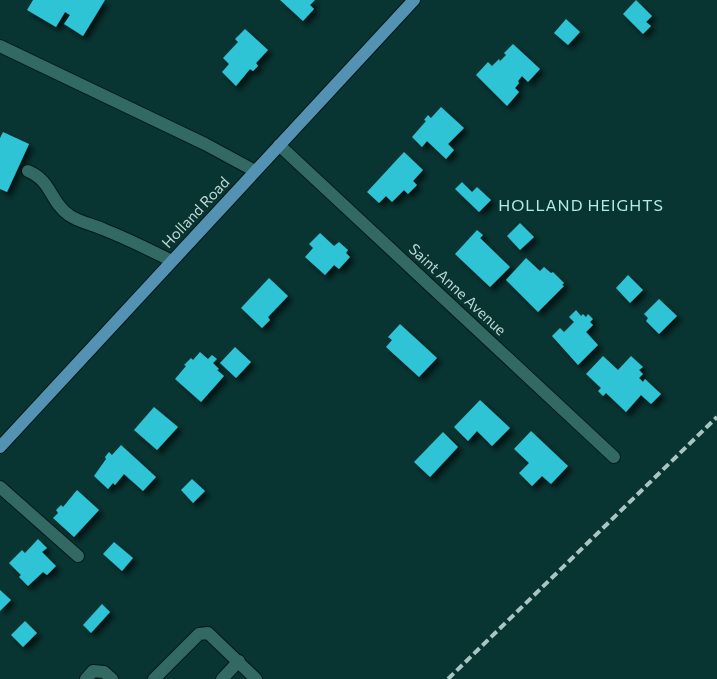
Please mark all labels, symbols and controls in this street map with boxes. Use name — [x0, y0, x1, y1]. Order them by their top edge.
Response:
street label: Holland Road — [157, 173, 233, 251]
district label: HOLLAND HEIGHTS — [498, 195, 664, 214]
street label: Saint Anne Avenue — [406, 239, 510, 339]

